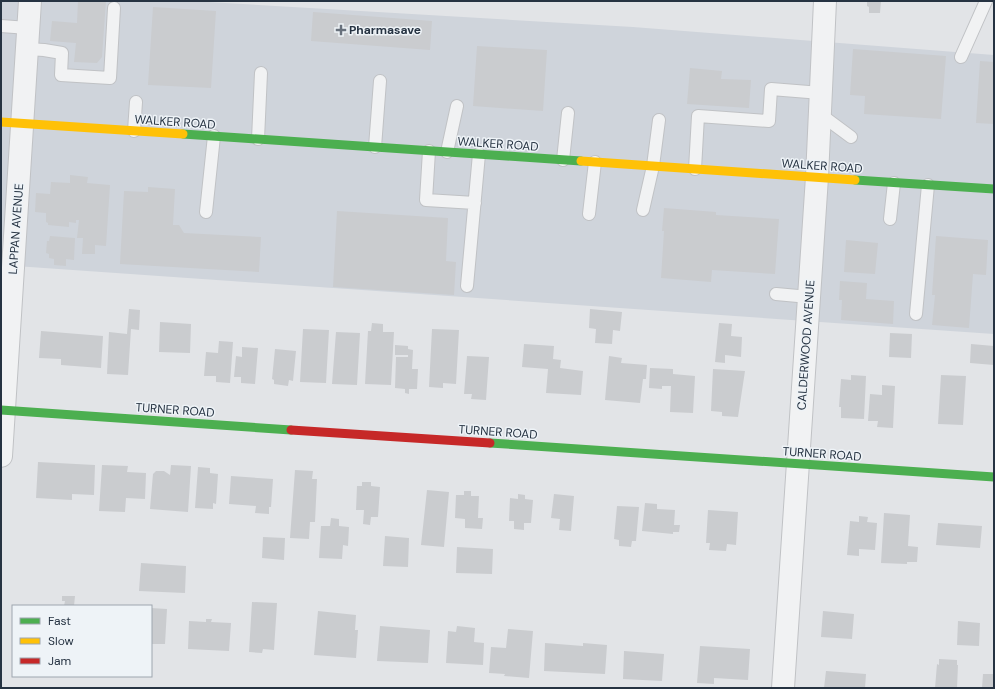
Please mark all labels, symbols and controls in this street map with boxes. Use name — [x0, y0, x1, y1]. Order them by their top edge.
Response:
place label: Pharmasave — [349, 22, 421, 38]
marker: Pharmasave — [336, 25, 346, 35]
street label: WALKER ROAD — [134, 111, 216, 133]
street label: WALKER ROAD — [457, 133, 539, 155]
street label: WALKER ROAD — [781, 155, 863, 177]
street label: LAPPAN AVENUE — [5, 183, 27, 275]
street label: CALDERWOOD AVENUE — [793, 279, 819, 411]
street label: TURNER ROAD — [135, 399, 215, 421]
street label: TURNER ROAD — [458, 421, 538, 443]
street label: TURNER ROAD — [782, 443, 862, 465]
legend — [12, 605, 152, 677]
text: Fast — [48, 613, 71, 629]
text: Slow — [48, 633, 74, 649]
text: Jam — [48, 653, 71, 669]

